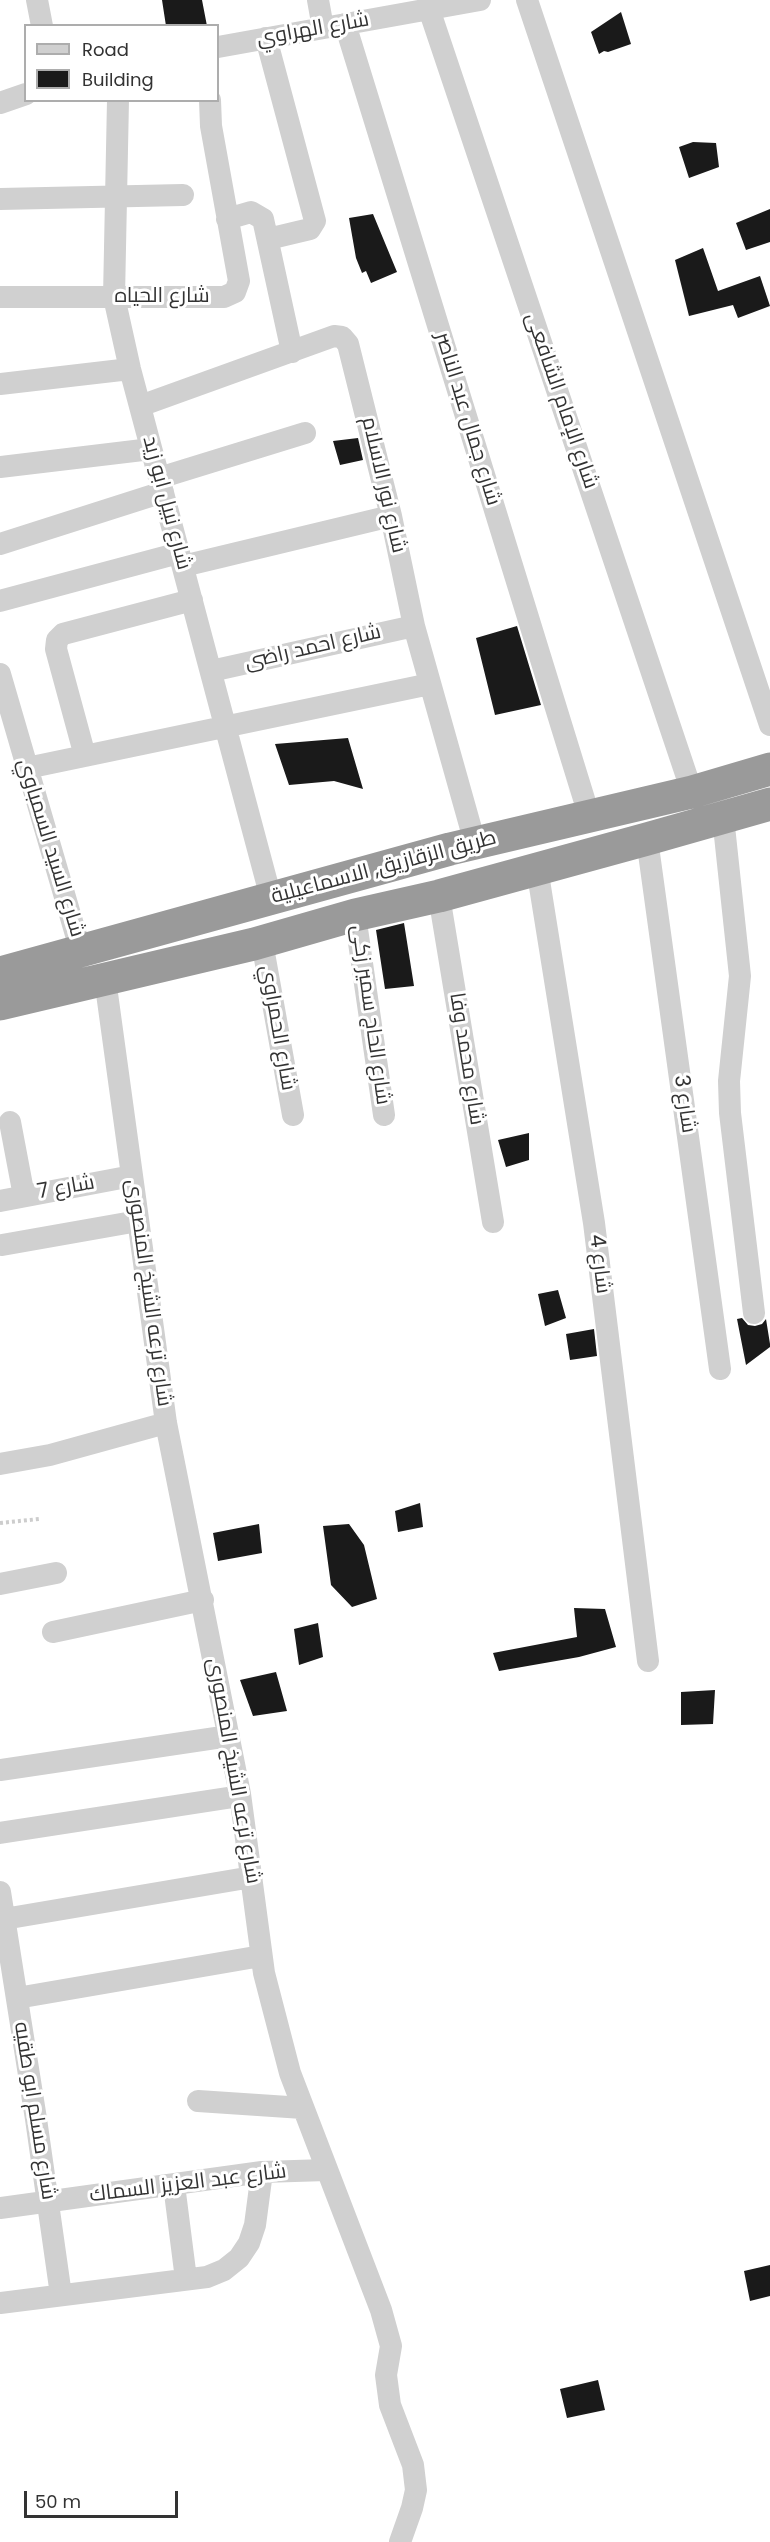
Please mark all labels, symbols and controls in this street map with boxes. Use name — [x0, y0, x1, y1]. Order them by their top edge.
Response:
street label: شارع الهراوي — [255, 8, 371, 52]
legend — [24, 24, 219, 102]
text: Road — [82, 37, 129, 62]
text: Building — [82, 67, 154, 92]
street label: شارع الحياه — [114, 284, 210, 310]
street label: شارع الإمام الشافعى — [519, 310, 603, 492]
street label: شارع جمال عبد الناصر — [429, 329, 505, 509]
street label: شارع نور الاسلام — [355, 414, 411, 556]
street label: شارع نبيل ابو زيد — [136, 433, 196, 573]
street label: شارع احمد راضى — [242, 620, 384, 676]
street label: شارع السيد السمباوي — [11, 756, 89, 940]
street label: طريق الزقازيق, الاسماعيلية — [269, 826, 499, 910]
street label: شارع الحاج سمير زكى — [345, 924, 395, 1106]
street label: شارع الحمراوي — [254, 963, 300, 1093]
street label: شارع محمد وفا — [443, 991, 489, 1127]
street label: شارع 3 — [667, 1073, 701, 1135]
street label: شارع 7 — [35, 1171, 97, 1205]
street label: شارع ترعه الشيخ المنصورى — [120, 1178, 176, 1408]
street label: شارع 4 — [583, 1233, 615, 1295]
street label: شارع ترعه الشيخ المنصورى — [201, 1656, 265, 1886]
street label: شارع مسلم ابو طقيه — [7, 2020, 61, 2202]
street label: شارع عبد العزيز السماك — [88, 2159, 288, 2209]
scale bar — [27, 2479, 182, 2517]
text: 50 m — [35, 2489, 81, 2514]

